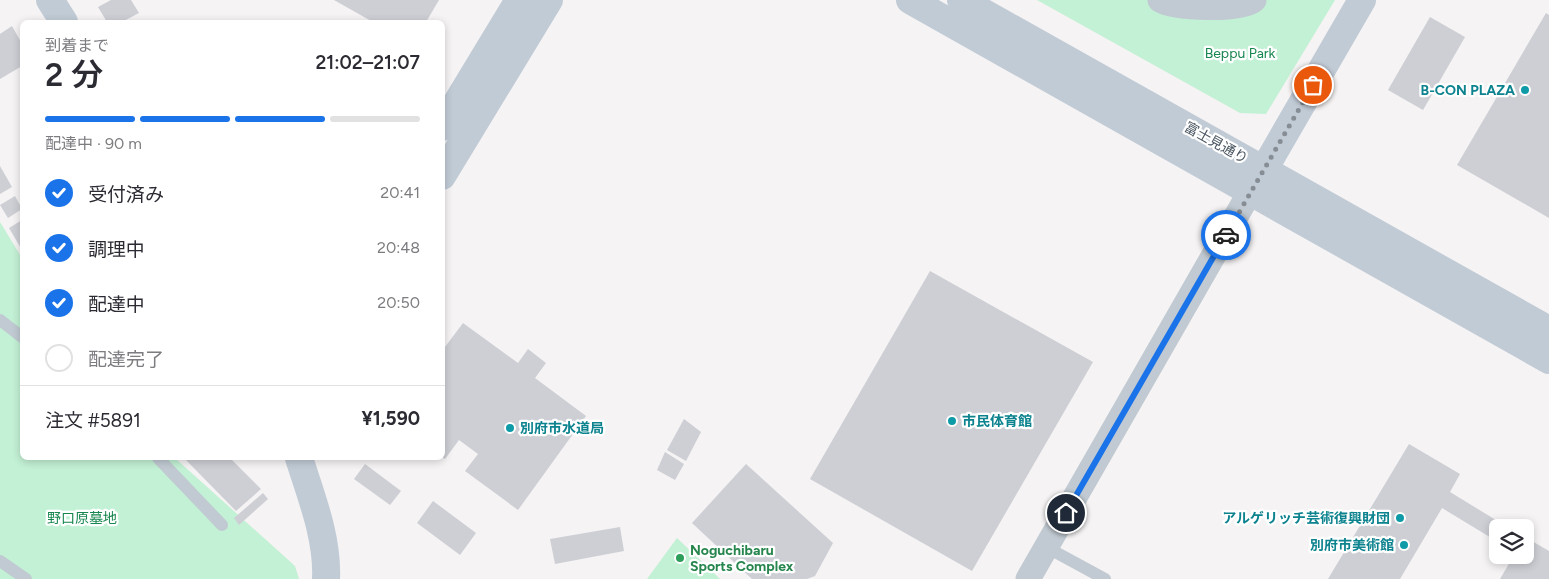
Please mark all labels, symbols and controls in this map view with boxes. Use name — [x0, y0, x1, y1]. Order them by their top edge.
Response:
text: 到着まで — [45, 36, 109, 55]
park label: Beppu Park — [1205, 45, 1276, 62]
text: 21:02–21:07 — [315, 51, 420, 74]
text: 2 分 — [45, 56, 103, 94]
pin — [1292, 64, 1334, 106]
icon: bag — [1299, 71, 1327, 99]
place label: B-CON PLAZA — [1421, 82, 1515, 99]
marker: B-CON PLAZA — [1519, 84, 1531, 96]
street label: 富士見通り — [1181, 119, 1251, 167]
text: 配達中 · 90 m — [45, 134, 142, 153]
icon: check — [45, 179, 73, 207]
text: 受付済み — [88, 183, 164, 206]
text: 20:41 — [380, 183, 420, 202]
courier — [1201, 210, 1251, 260]
icon: car — [1212, 221, 1240, 249]
icon: check — [45, 234, 73, 262]
text: 調理中 — [88, 238, 145, 261]
text: 20:48 — [377, 238, 420, 257]
icon: check — [45, 289, 73, 317]
text: 配達中 — [88, 293, 145, 316]
text: 20:50 — [377, 293, 420, 312]
text: 配達完了 — [88, 348, 164, 371]
text: ¥1,590 — [361, 407, 420, 430]
text: 注文 #5891 — [45, 409, 141, 432]
place label: 市民体育館 — [962, 413, 1032, 430]
marker: 市民体育館 — [946, 415, 958, 427]
place label: 別府市水道局 — [520, 420, 604, 437]
marker: 別府市水道局 — [504, 422, 516, 434]
pin — [1045, 492, 1087, 534]
icon: home — [1052, 499, 1080, 527]
park label: 野口原墓地 — [47, 510, 117, 527]
place label: アルゲリッチ芸術復興財団 — [1222, 510, 1390, 527]
marker: アルゲリッチ芸術復興財団 — [1394, 512, 1406, 524]
map controls — [1489, 519, 1534, 564]
button: layers — [1489, 519, 1534, 564]
place label: 別府市美術館 — [1310, 537, 1394, 554]
marker: 別府市美術館 — [1398, 539, 1410, 551]
place label: Noguchibaru Sports Complex — [690, 542, 794, 575]
marker: Noguchibaru Sports Complex — [674, 552, 686, 564]

